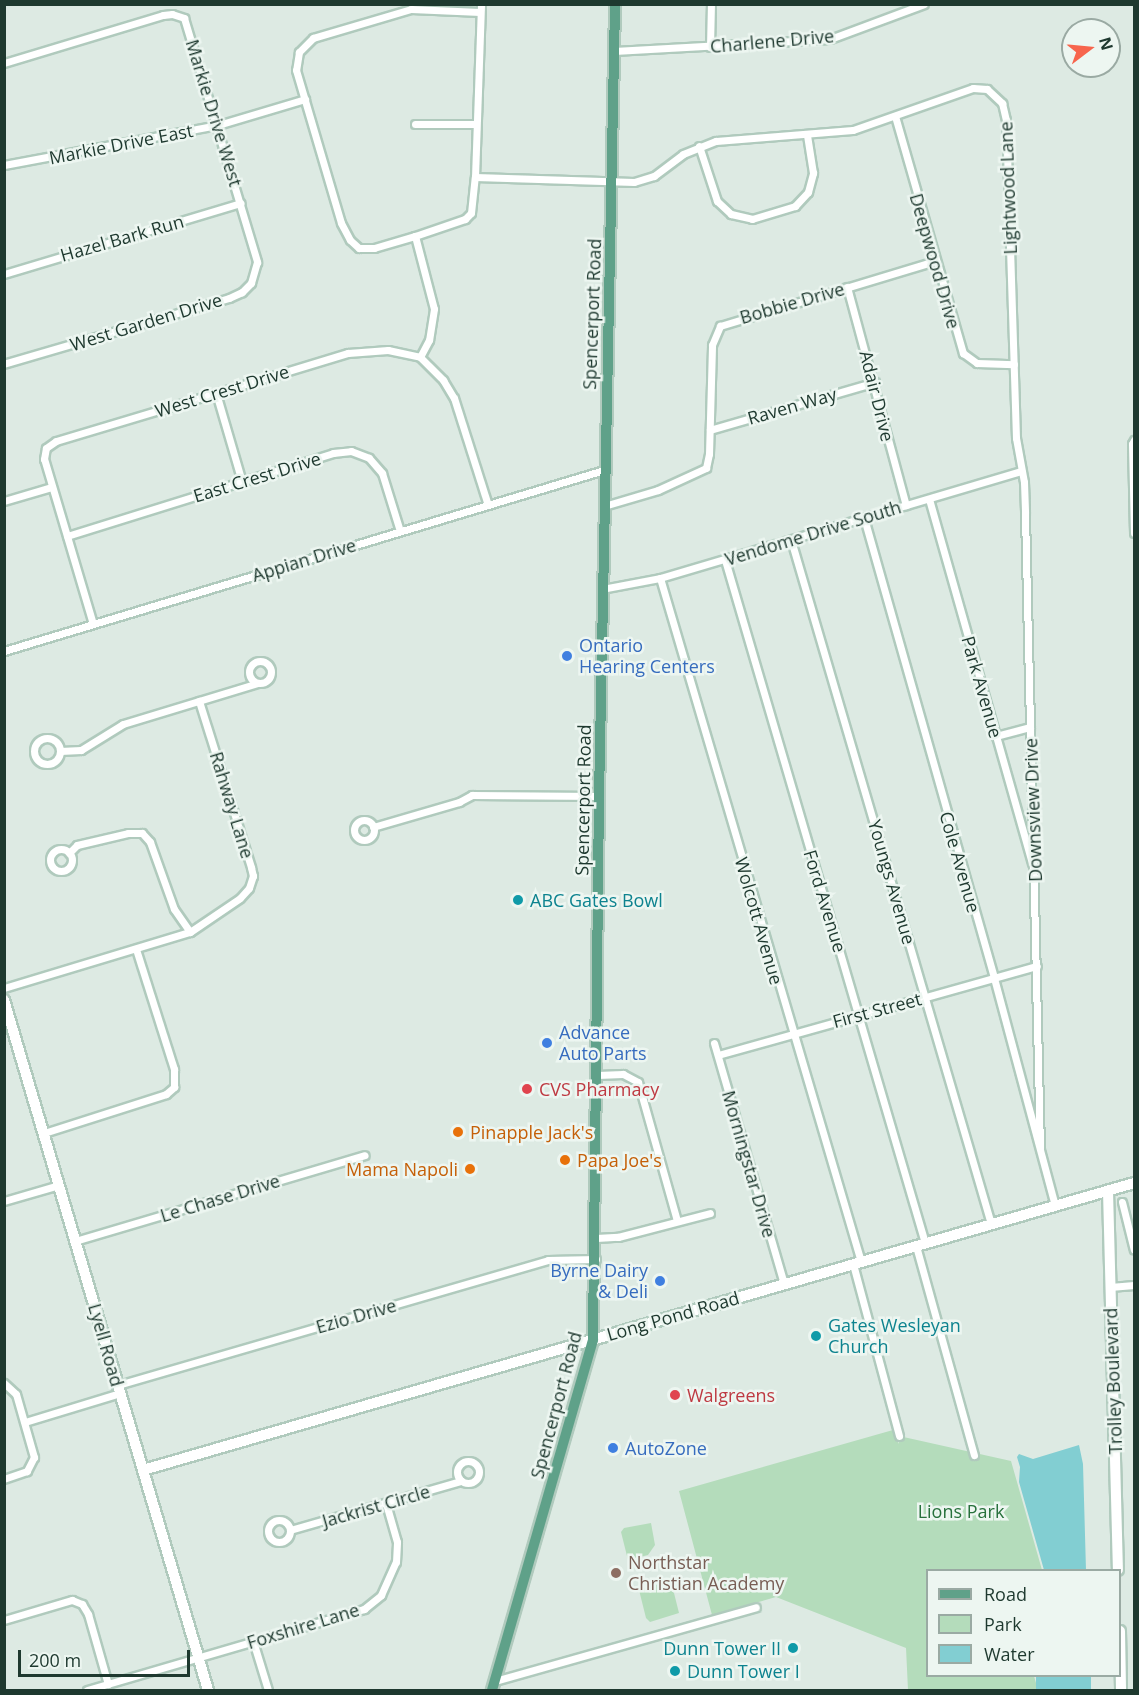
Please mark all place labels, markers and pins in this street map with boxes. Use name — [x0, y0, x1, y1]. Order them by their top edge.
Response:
place label: Ontario Hearing Centers — [579, 635, 715, 678]
marker: Ontario Hearing Centers — [560, 649, 574, 663]
place label: ABC Gates Bowl — [530, 889, 663, 911]
marker: ABC Gates Bowl — [511, 893, 525, 907]
place label: Advance Auto Parts — [559, 1022, 647, 1064]
marker: Advance Auto Parts — [540, 1036, 554, 1050]
place label: CVS Pharmacy — [539, 1078, 659, 1100]
marker: CVS Pharmacy — [520, 1082, 534, 1096]
place label: Pinapple Jack's — [470, 1121, 593, 1143]
marker: Pinapple Jack's — [451, 1125, 465, 1139]
place label: Papa Joe's — [577, 1149, 662, 1171]
marker: Papa Joe's — [558, 1153, 572, 1167]
place label: Mama Napoli — [346, 1158, 458, 1180]
marker: Mama Napoli — [463, 1162, 477, 1176]
place label: Byrne Dairy & Deli — [550, 1260, 648, 1302]
marker: Byrne Dairy & Deli — [653, 1274, 667, 1288]
place label: Gates Wesleyan Church — [828, 1315, 961, 1358]
marker: Gates Wesleyan Church — [809, 1329, 823, 1343]
place label: Walgreens — [687, 1384, 775, 1406]
marker: Walgreens — [668, 1388, 682, 1402]
place label: AutoZone — [625, 1437, 707, 1459]
marker: AutoZone — [606, 1441, 620, 1455]
place label: Northstar Christian Academy — [628, 1552, 784, 1594]
marker: Northstar Christian Academy — [609, 1566, 623, 1580]
place label: Dunn Tower II — [663, 1637, 781, 1659]
marker: Dunn Tower II — [786, 1641, 800, 1655]
place label: Dunn Tower I — [687, 1660, 800, 1682]
marker: Dunn Tower I — [668, 1664, 682, 1678]

